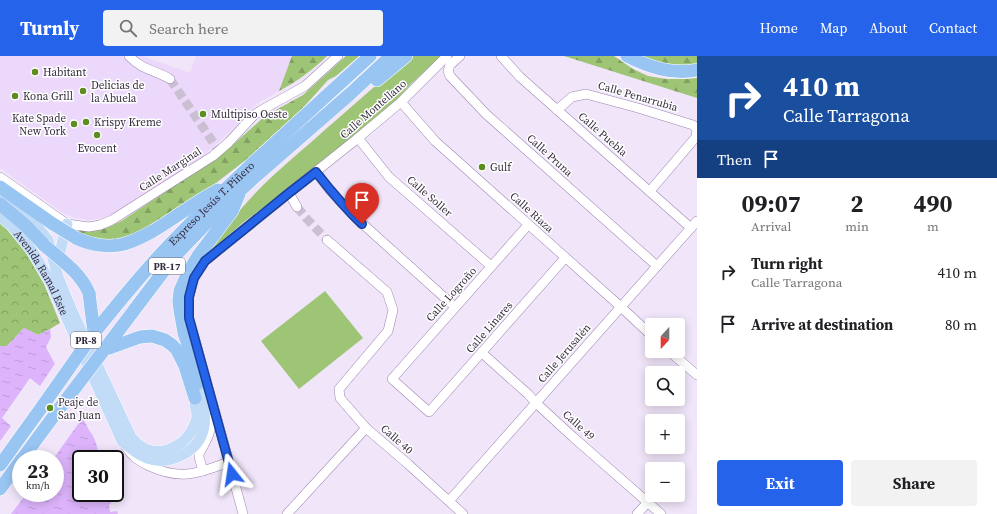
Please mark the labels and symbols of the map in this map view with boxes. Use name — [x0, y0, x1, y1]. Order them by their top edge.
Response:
place label: Habitant — [43, 65, 86, 80]
marker: Habitant — [30, 67, 40, 77]
street label: Calle Montellano — [337, 76, 410, 142]
place label: Delicias de la Abuela — [91, 78, 145, 106]
street label: Calle Penarrubia — [596, 78, 680, 115]
marker: Delicias de la Abuela — [78, 86, 88, 96]
place label: Kona Grill — [23, 89, 73, 104]
marker: Kona Grill — [10, 91, 20, 101]
place label: Multipiso Oeste — [211, 107, 288, 122]
marker: Multipiso Oeste — [198, 109, 208, 119]
street label: Calle Puebla — [575, 109, 631, 160]
place label: Kate Spade New York — [12, 111, 67, 139]
place label: Krispy Kreme — [94, 115, 162, 130]
marker: Krispy Kreme — [81, 117, 91, 127]
marker: Kate Spade New York — [69, 119, 79, 129]
marker: Evocent — [92, 130, 102, 140]
street label: Calle Pruna — [523, 131, 576, 180]
place label: Evocent — [78, 141, 117, 156]
street label: Calle Marginal — [136, 144, 204, 195]
street label: Expreso Jesús T. Piñero — [166, 158, 258, 249]
place label: Gulf — [490, 160, 512, 175]
marker: Gulf — [477, 162, 487, 172]
street label: Calle Soller — [404, 172, 456, 221]
pin — [345, 183, 379, 224]
street label: Calle Riaza — [507, 189, 557, 236]
street label: Avenida Ramal Este — [10, 227, 72, 318]
road number: PR-17 — [149, 258, 185, 274]
street label: Calle Logroño — [423, 264, 480, 325]
street label: Calle Linares — [463, 298, 516, 356]
north arrow — [645, 318, 685, 358]
street label: Calle Jerusalén — [535, 320, 594, 386]
road number: PR-8 — [71, 332, 101, 348]
place label: Peaje de San Juan — [58, 395, 101, 423]
marker: Peaje de San Juan — [45, 403, 55, 413]
street label: Calle 49 — [559, 407, 598, 444]
street label: Calle 40 — [377, 421, 416, 458]
speed limit sign: 30 — [72, 450, 124, 502]
position arrow — [211, 453, 253, 495]

